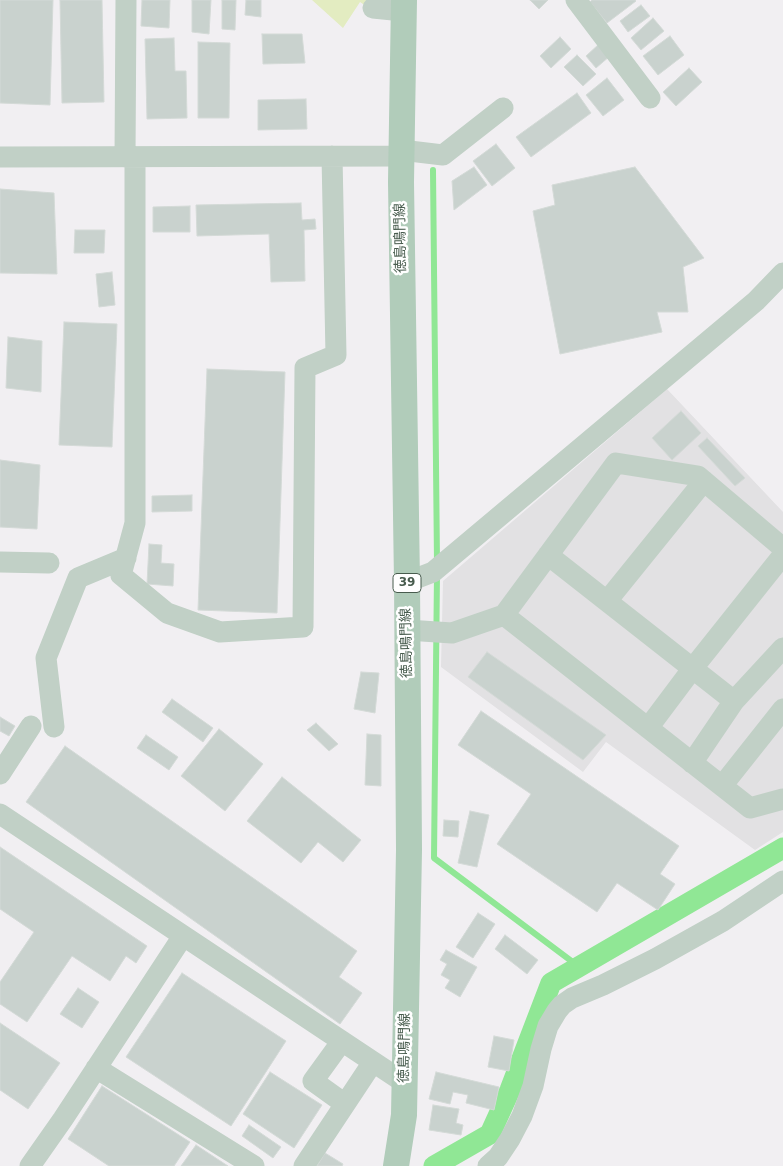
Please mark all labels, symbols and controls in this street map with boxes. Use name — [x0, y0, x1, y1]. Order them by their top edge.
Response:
street label: 徳島鳴門線 — [392, 203, 410, 273]
road number: 39 — [393, 574, 421, 592]
street label: 徳島鳴門線 — [398, 608, 416, 678]
street label: 徳島鳴門線 — [396, 1013, 414, 1083]

